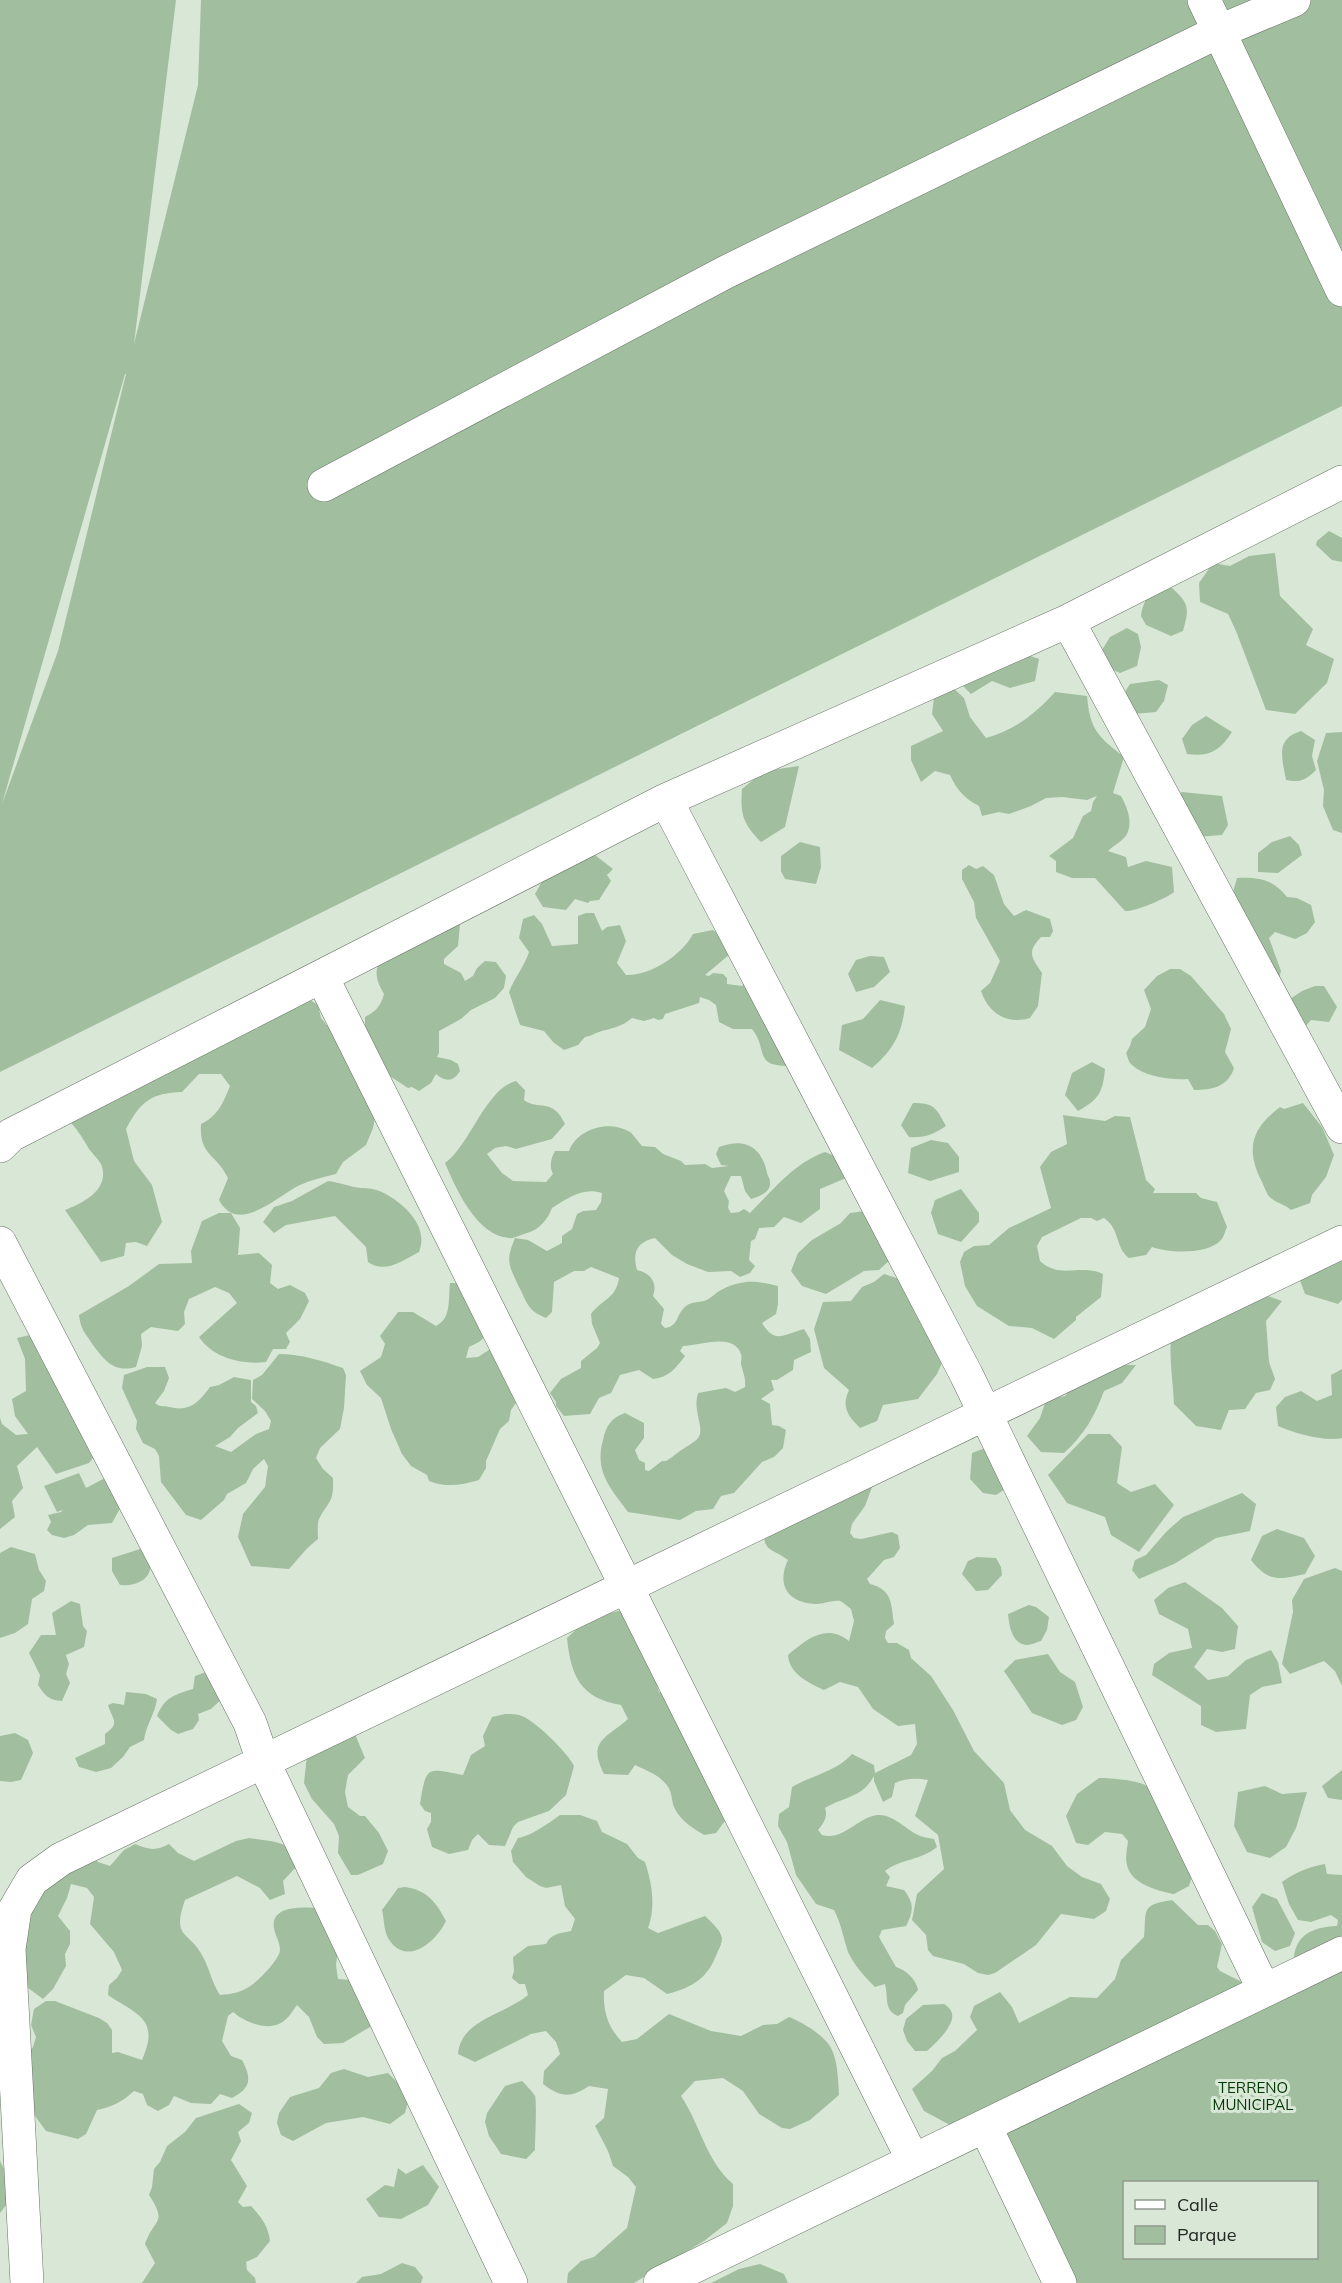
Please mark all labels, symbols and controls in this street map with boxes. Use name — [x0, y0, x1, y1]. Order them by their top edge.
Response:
park label: TERRENO MUNICIPAL — [1213, 2078, 1293, 2114]
legend — [1123, 2181, 1318, 2259]
text: Calle — [1177, 2193, 1218, 2216]
text: Parque — [1177, 2223, 1236, 2246]

